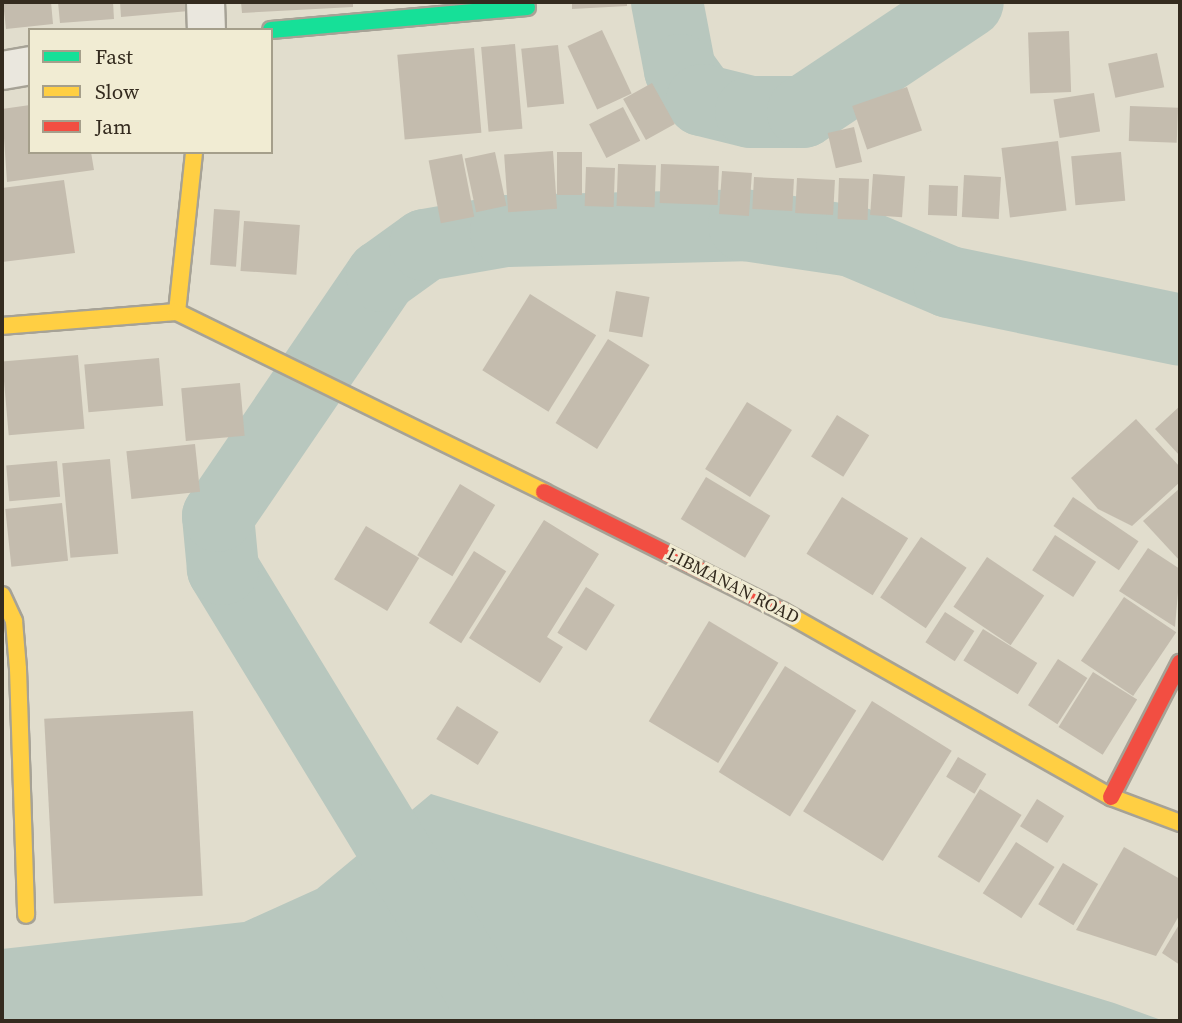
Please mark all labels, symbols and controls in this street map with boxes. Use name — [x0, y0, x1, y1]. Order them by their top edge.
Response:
legend — [28, 28, 273, 154]
text: Fast — [95, 42, 133, 71]
text: Slow — [95, 77, 139, 106]
text: Jam — [95, 112, 132, 141]
street label: LIBMANAN ROAD — [663, 543, 803, 629]

